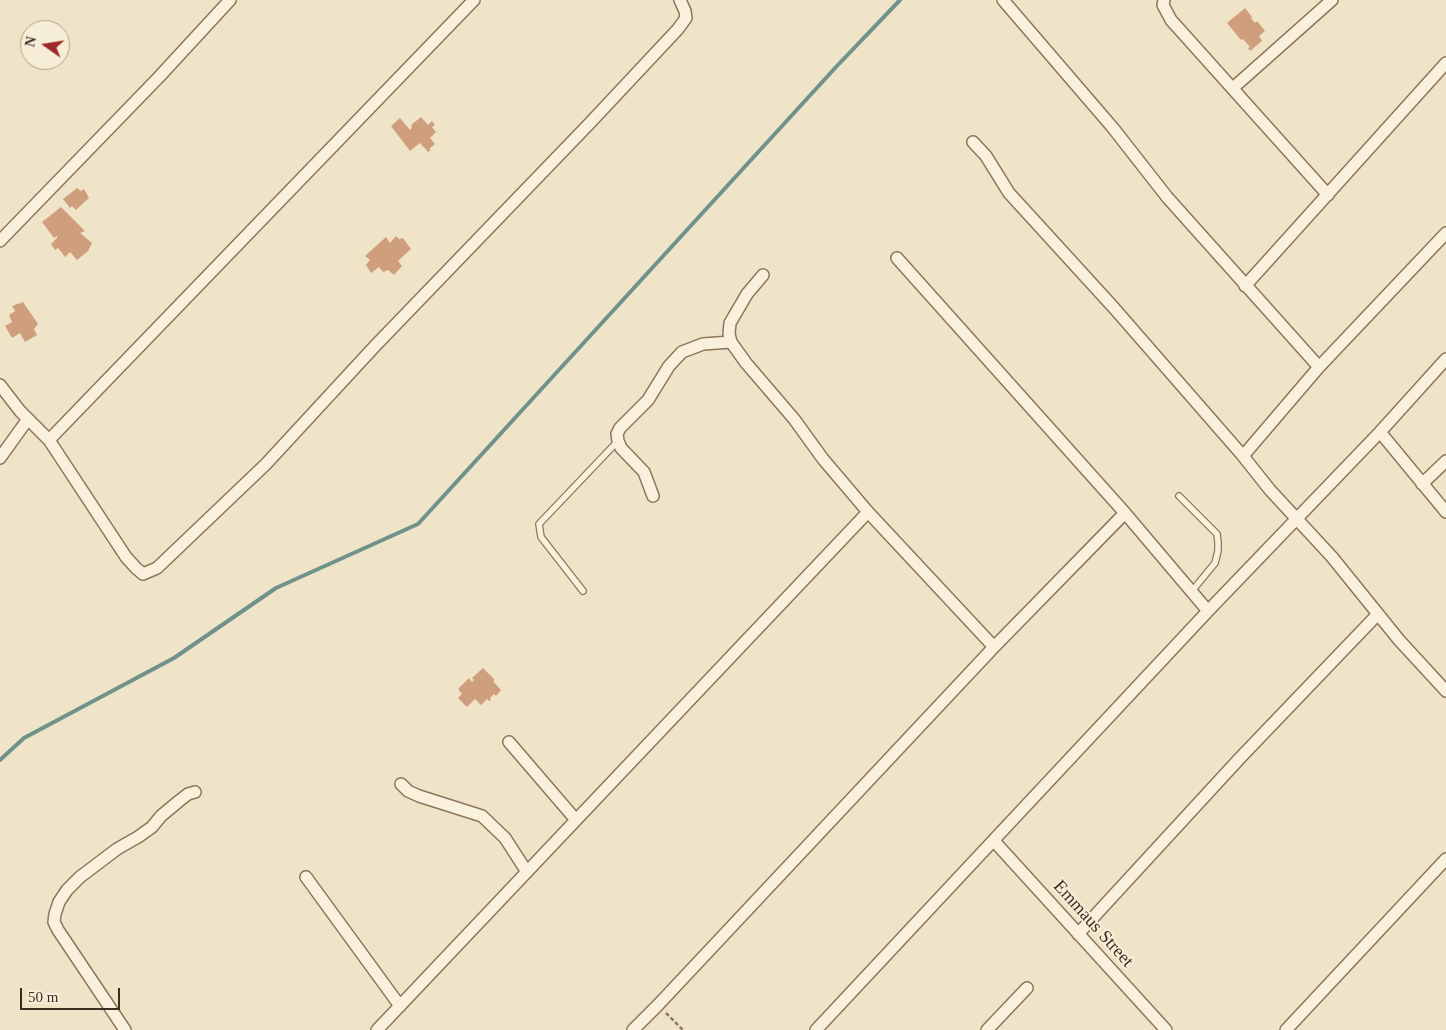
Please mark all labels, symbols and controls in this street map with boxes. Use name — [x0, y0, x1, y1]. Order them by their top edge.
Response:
north arrow — [20, 20, 70, 70]
text: N — [22, 35, 39, 48]
street label: Emmaus Street — [1048, 876, 1138, 972]
scale bar — [22, 978, 122, 1010]
text: 50 m — [28, 989, 58, 1005]

